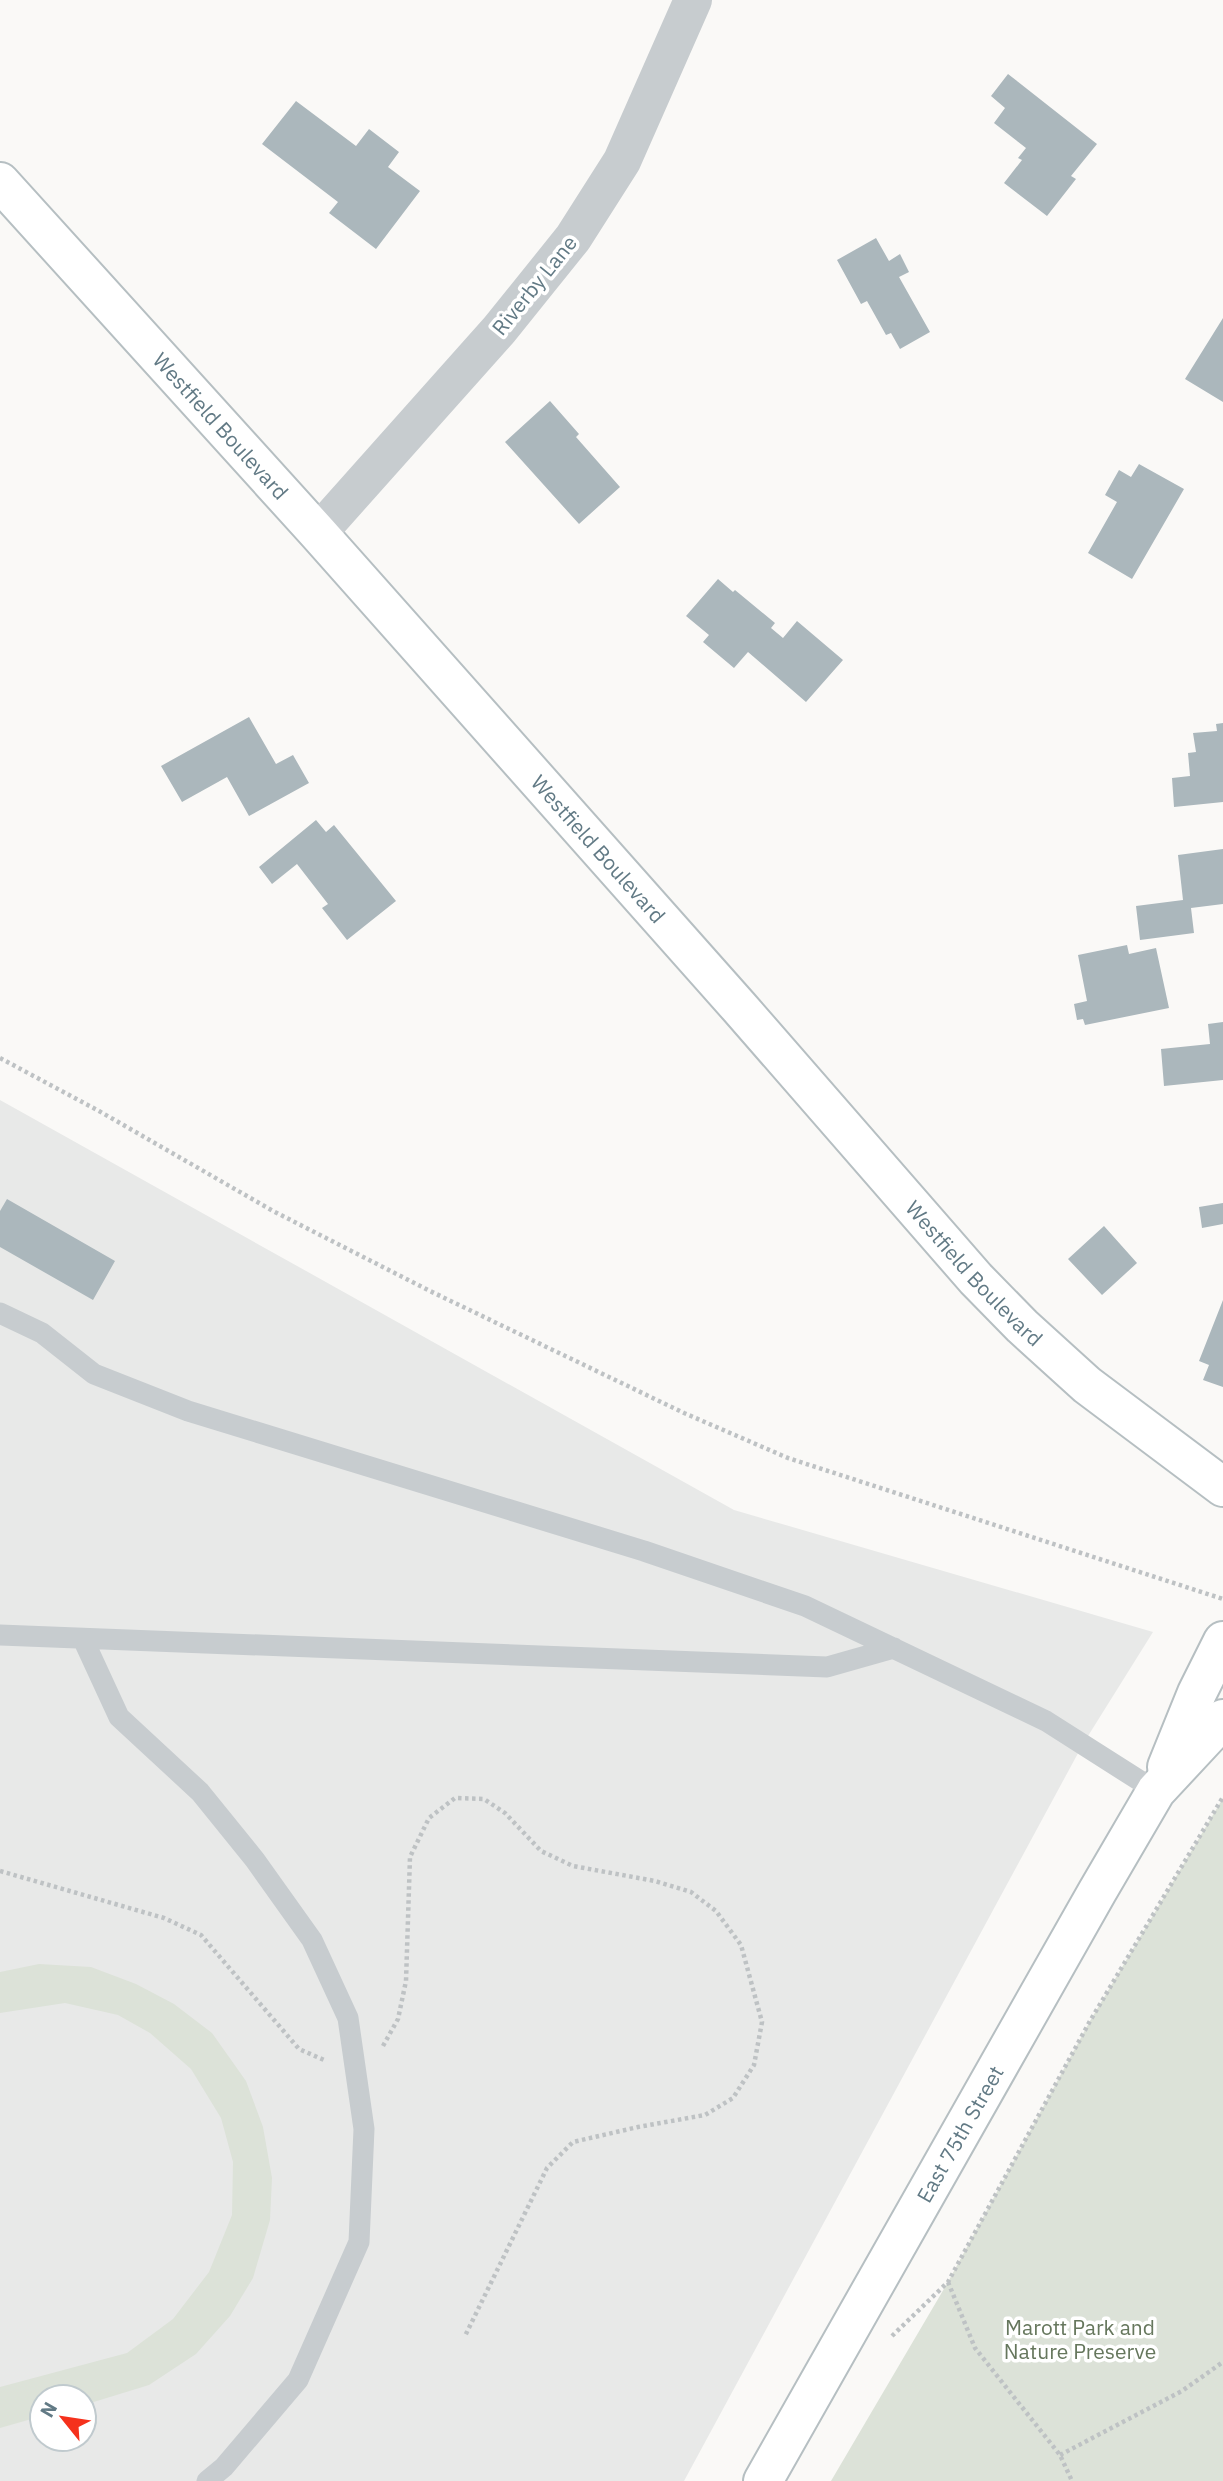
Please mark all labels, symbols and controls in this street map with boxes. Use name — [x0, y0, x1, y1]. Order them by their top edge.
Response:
street label: Riverby Lane — [485, 229, 583, 341]
street label: Westfield Boulevard — [147, 346, 295, 505]
street label: Westfield Boulevard — [525, 769, 672, 929]
street label: Westfield Boulevard — [900, 1194, 1049, 1352]
street label: East 75th Street — [910, 2060, 1010, 2207]
park label: Marott Park and Nature Preserve — [1004, 2313, 1156, 2365]
north arrow — [28, 2383, 98, 2453]
text: N — [34, 2398, 62, 2421]

